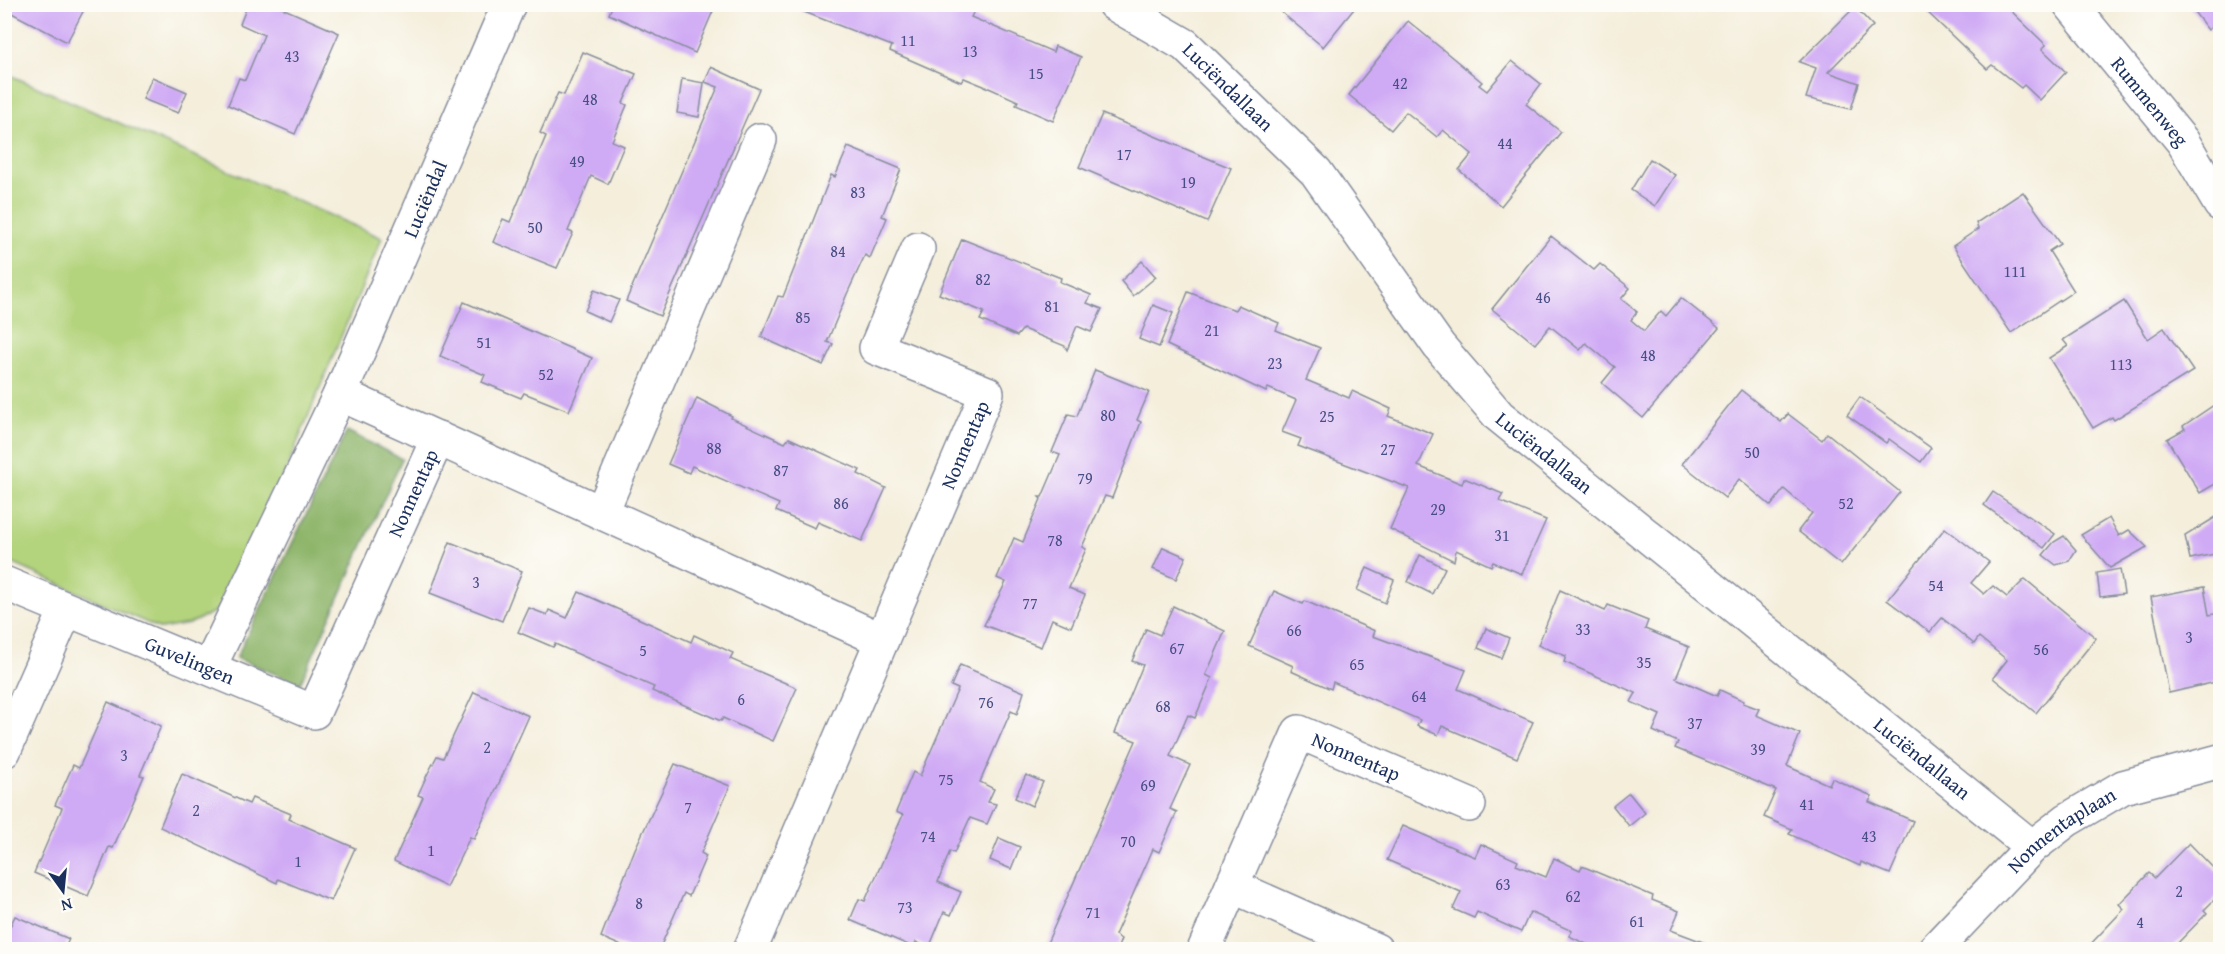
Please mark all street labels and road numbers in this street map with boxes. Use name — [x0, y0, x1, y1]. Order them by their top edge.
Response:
street label: Luciëndallaan — [1176, 35, 1281, 138]
street label: Rummenweg — [2105, 50, 2196, 152]
street label: Luciëndal — [395, 155, 454, 242]
street label: Nonnentap — [933, 396, 996, 493]
street label: Luciëndallaan — [1490, 404, 1599, 500]
street label: Nonnentap — [380, 444, 445, 542]
street label: Guvelingen — [141, 628, 239, 691]
street label: Luciëndallaan — [1868, 710, 1977, 806]
street label: Nonnentap — [1308, 724, 1405, 788]
street label: Nonnentaplaan — [2000, 779, 2121, 879]

